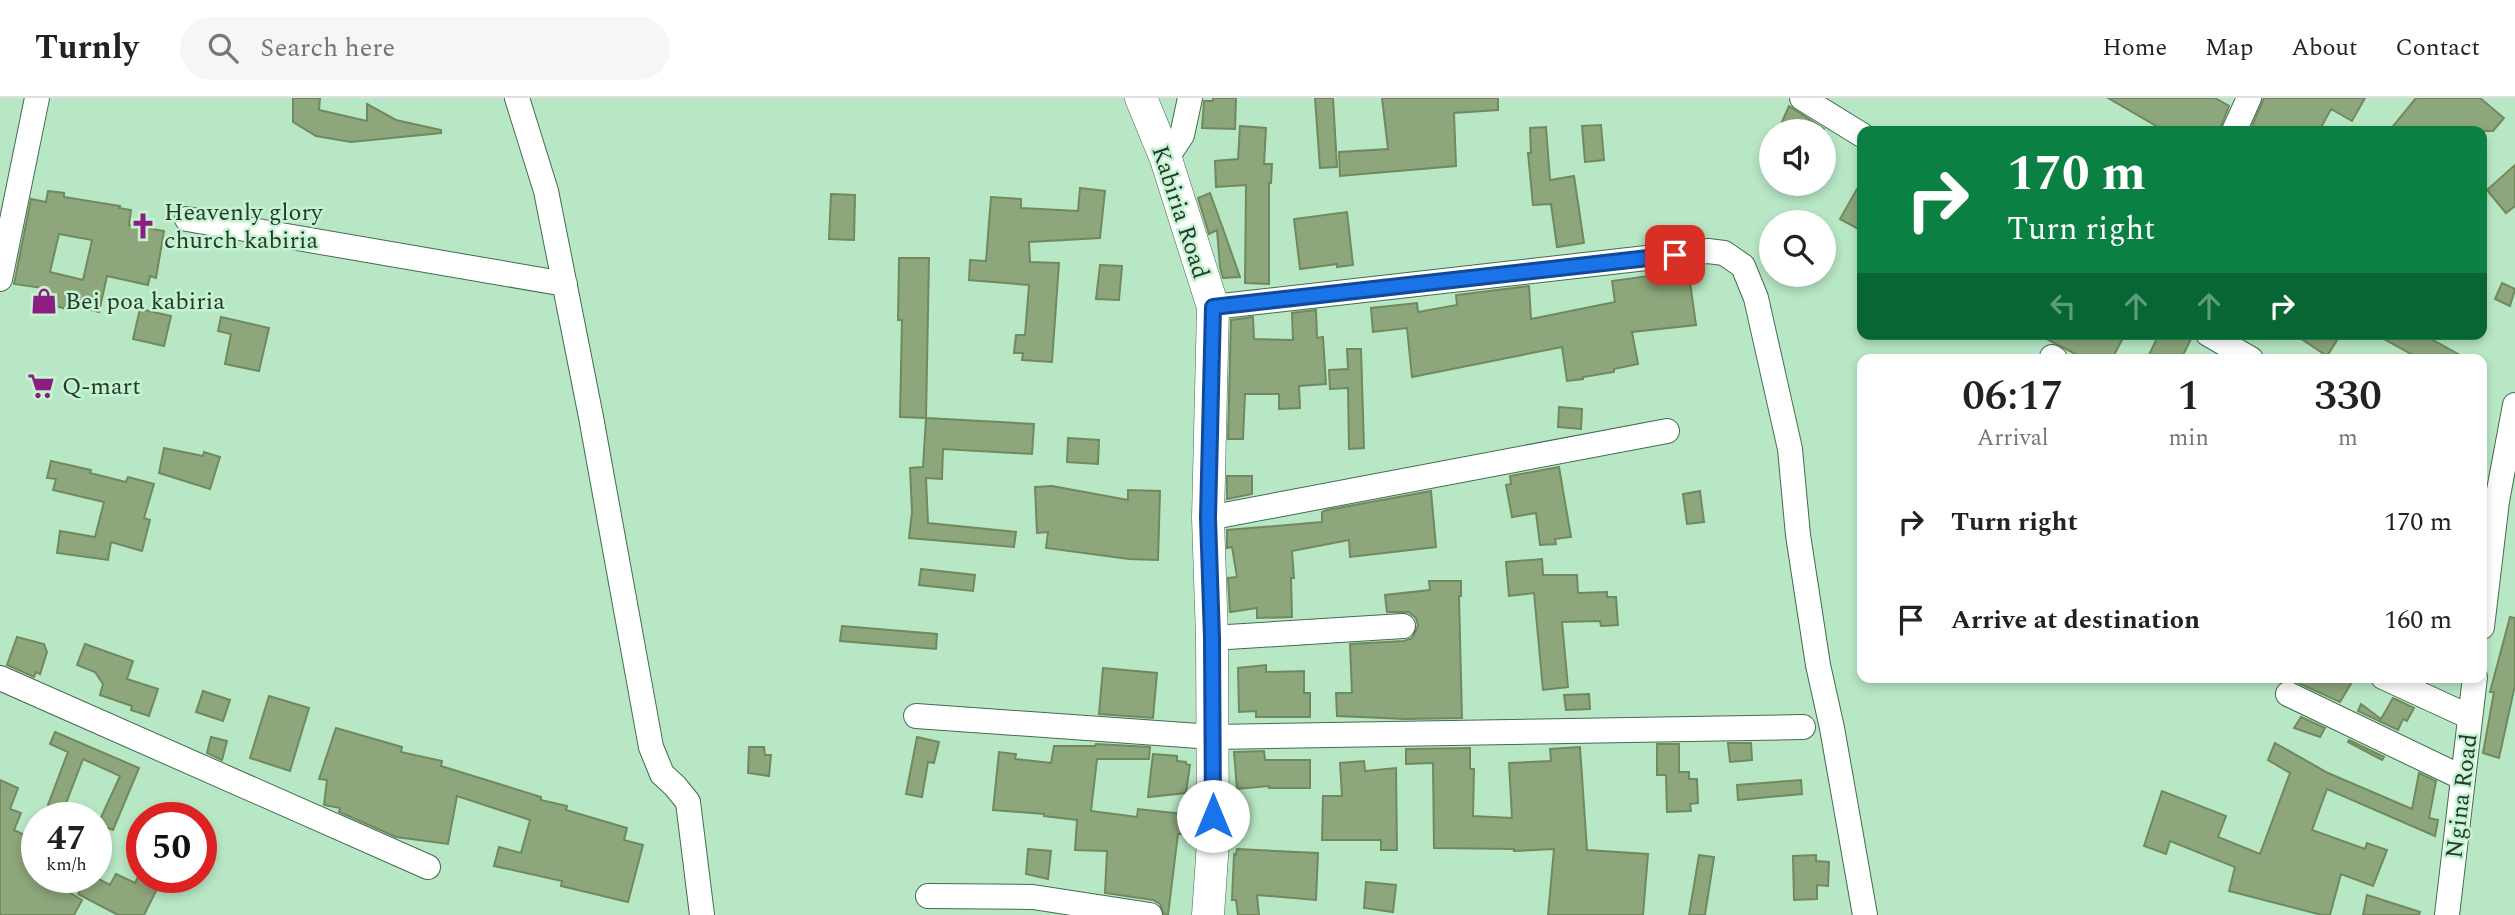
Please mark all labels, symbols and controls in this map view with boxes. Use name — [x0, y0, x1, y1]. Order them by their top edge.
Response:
search box — [180, 17, 670, 80]
text: Turnly — [35, 23, 138, 73]
text: Search here — [260, 28, 395, 68]
icon: search — [204, 29, 242, 67]
text: Home — [2102, 30, 2167, 66]
text: Map — [2205, 30, 2253, 66]
text: About — [2291, 30, 2357, 66]
text: Contact — [2395, 30, 2480, 66]
map controls — [1759, 119, 1836, 287]
button: sound — [1759, 119, 1836, 196]
text: 170 m — [2007, 137, 2146, 212]
street label: Kabiria Road — [1142, 141, 1219, 284]
icon: right — [1892, 154, 1983, 245]
place label: Heavenly glory church kabiria — [164, 195, 324, 259]
text: Turn right — [2007, 205, 2155, 254]
button: search — [1759, 210, 1836, 287]
church icon: Heavenly glory church kabiria — [128, 211, 158, 241]
pin — [1645, 225, 1705, 285]
icon: arrive — [1656, 236, 1694, 274]
place label: Bei poa kabiria — [65, 284, 225, 320]
shop icon: Bei poa kabiria — [29, 286, 59, 316]
icon: left — [2044, 287, 2082, 325]
icon: ahead — [2117, 287, 2155, 325]
icon: ahead — [2190, 287, 2228, 325]
icon: right — [2263, 287, 2301, 325]
text: 06:17 — [1962, 365, 2063, 428]
text: 1 — [2177, 365, 2200, 428]
text: 330 — [2314, 365, 2382, 428]
place label: Q-mart — [62, 369, 141, 405]
supermarket icon: Q-mart — [26, 371, 56, 401]
text: Arrival — [1977, 421, 2049, 456]
text: min — [2169, 421, 2209, 456]
text: m — [2338, 421, 2358, 456]
text: Turn right — [1951, 502, 2078, 542]
text: 170 m — [2384, 502, 2452, 542]
icon: right — [1892, 503, 1930, 541]
text: Arrive at destination — [1951, 600, 2200, 640]
text: 160 m — [2384, 600, 2452, 640]
icon: arrive — [1892, 601, 1930, 639]
street label: Ngina Road — [2436, 732, 2488, 861]
position arrow — [1176, 779, 1250, 853]
speed limit sign: 50 — [126, 802, 217, 893]
text: 47 — [47, 812, 86, 865]
text: km/h — [46, 851, 87, 878]

